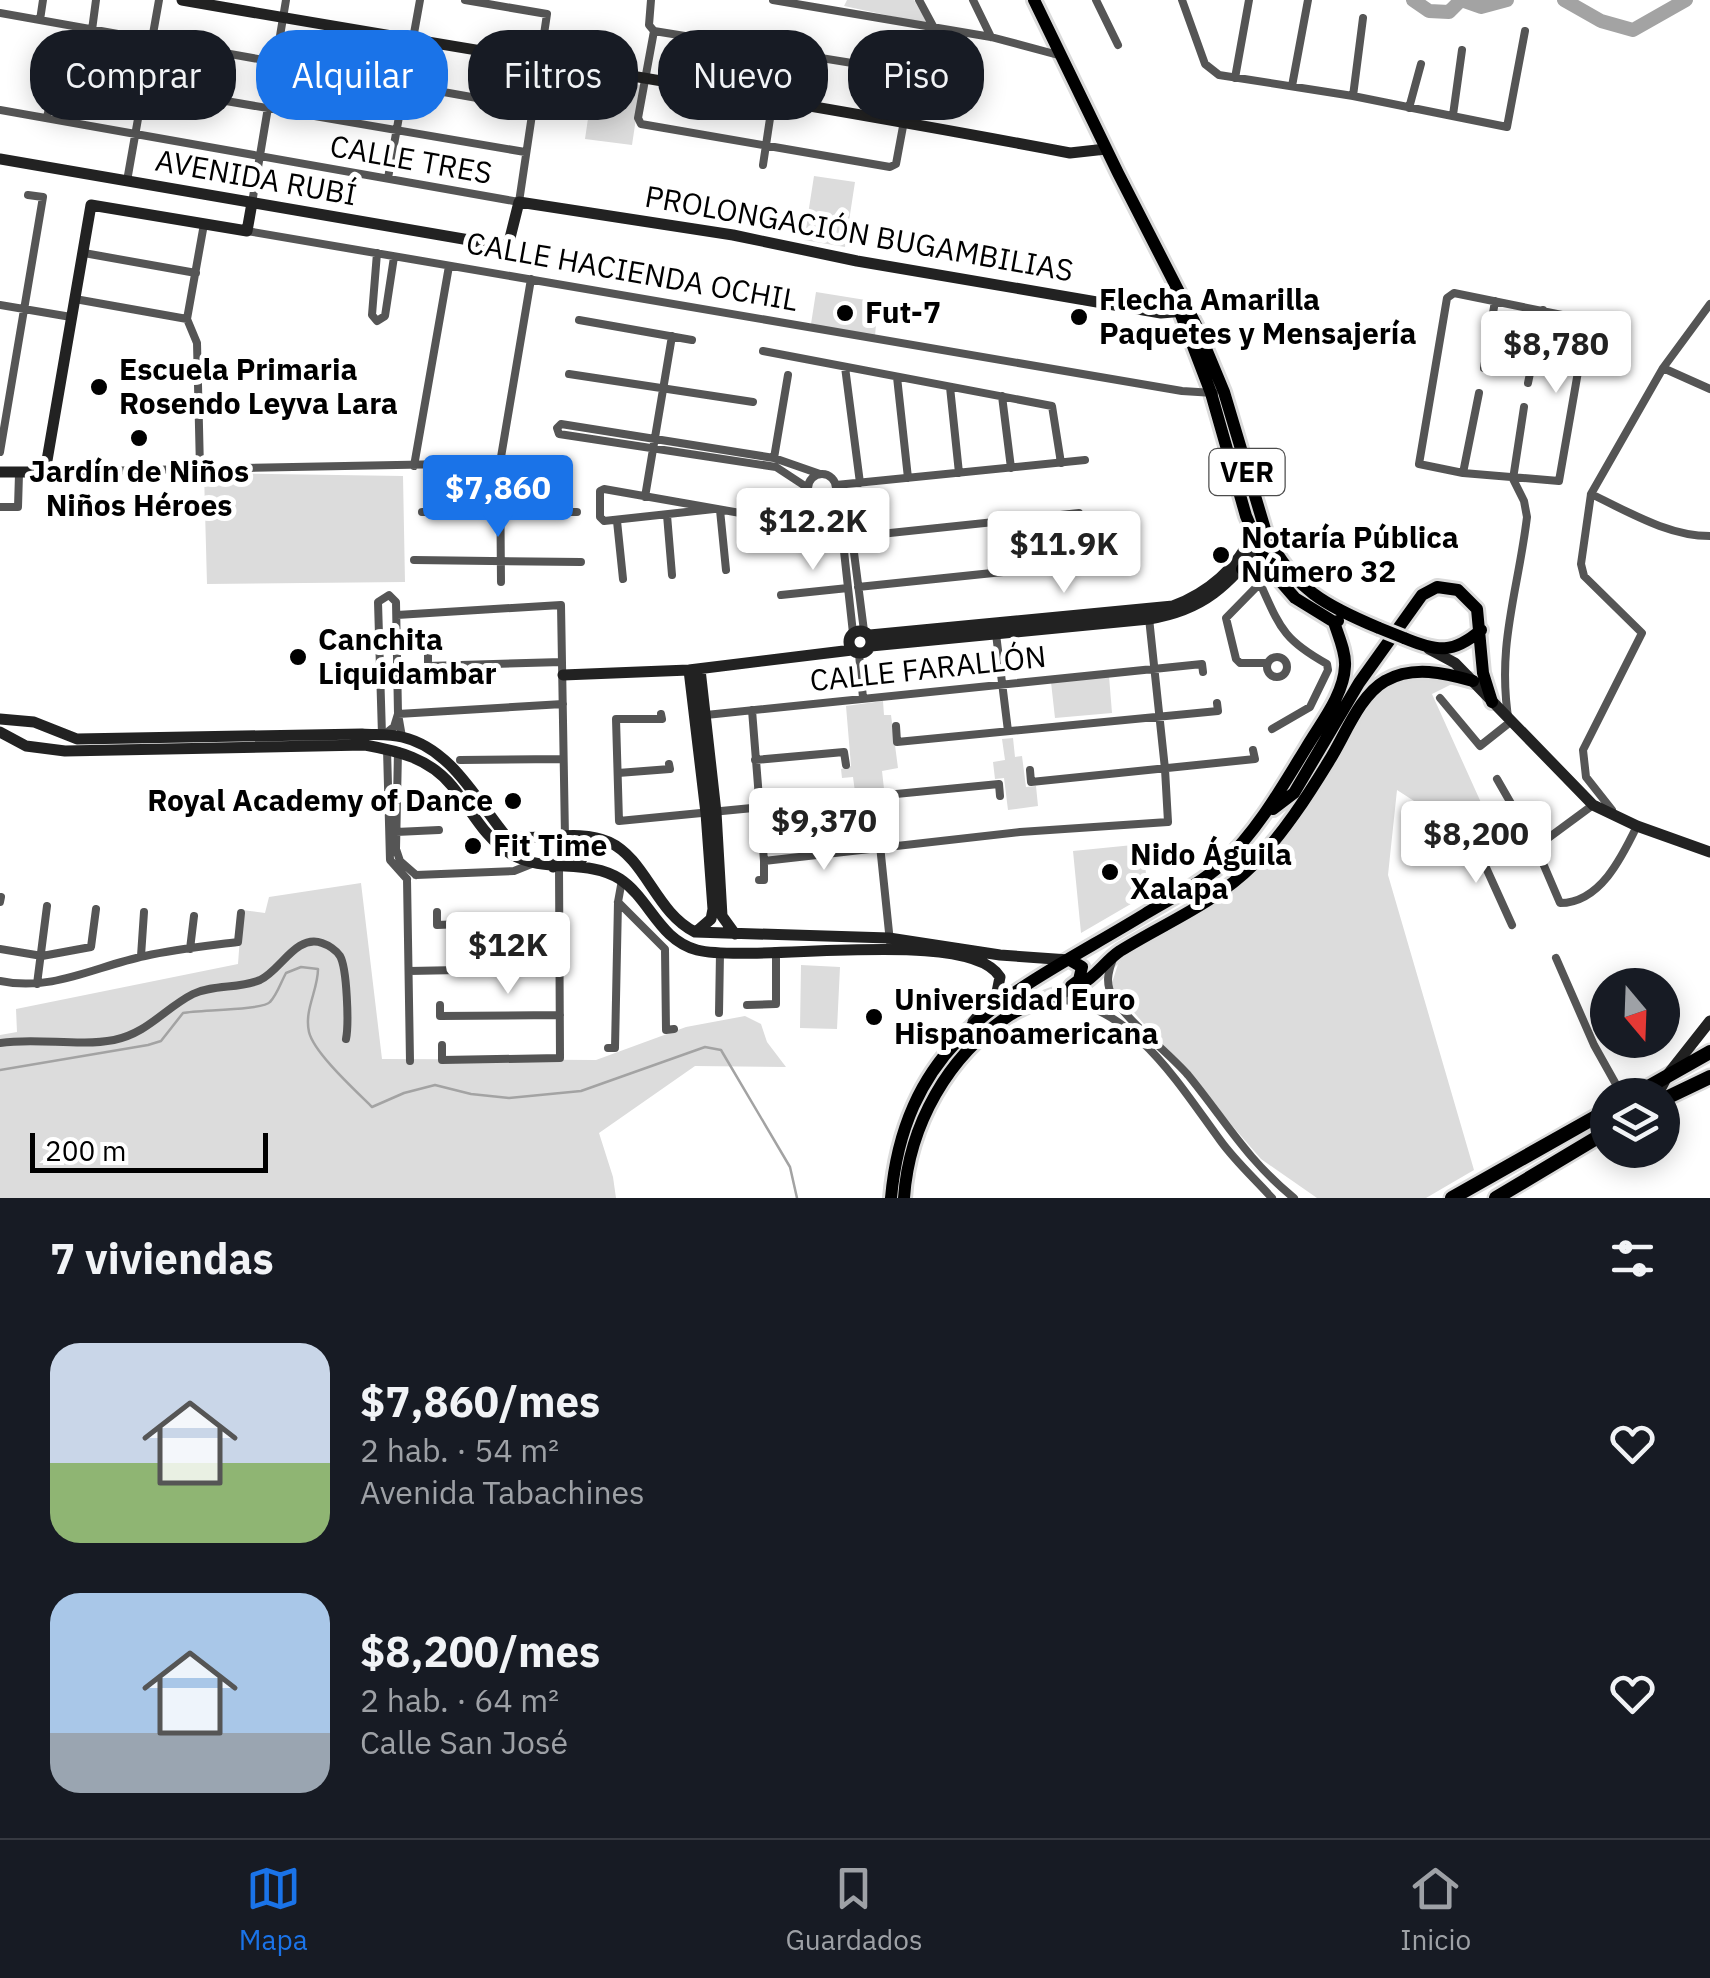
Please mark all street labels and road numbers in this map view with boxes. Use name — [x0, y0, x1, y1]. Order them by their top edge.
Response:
street label: CALLE TRES — [327, 125, 495, 192]
street label: AVENIDA RUBÍ — [153, 140, 360, 213]
street label: PROLONGACIÓN BUGAMBILIAS — [642, 176, 1077, 289]
street label: CALLE HACIENDA OCHIL — [463, 222, 801, 319]
road number: VER — [1210, 449, 1284, 495]
street label: CALLE FARALLÓN — [808, 636, 1048, 699]

